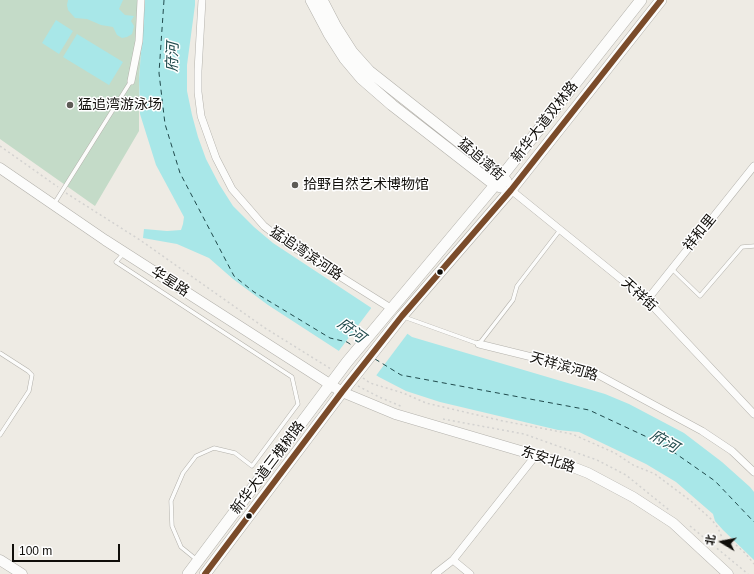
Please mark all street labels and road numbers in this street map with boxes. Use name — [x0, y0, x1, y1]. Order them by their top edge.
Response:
street label: 新华大道双林路 — [508, 78, 582, 166]
street label: 猛追湾街 — [454, 135, 508, 185]
street label: 祥和里 — [680, 211, 720, 255]
street label: 猛追湾滨河路 — [266, 224, 346, 284]
street label: 华星路 — [148, 264, 192, 300]
street label: 天祥街 — [618, 275, 660, 315]
street label: 天祥滨河路 — [528, 349, 600, 385]
street label: 新华大道三槐树路 — [228, 418, 308, 518]
street label: 东安北路 — [519, 443, 577, 477]

